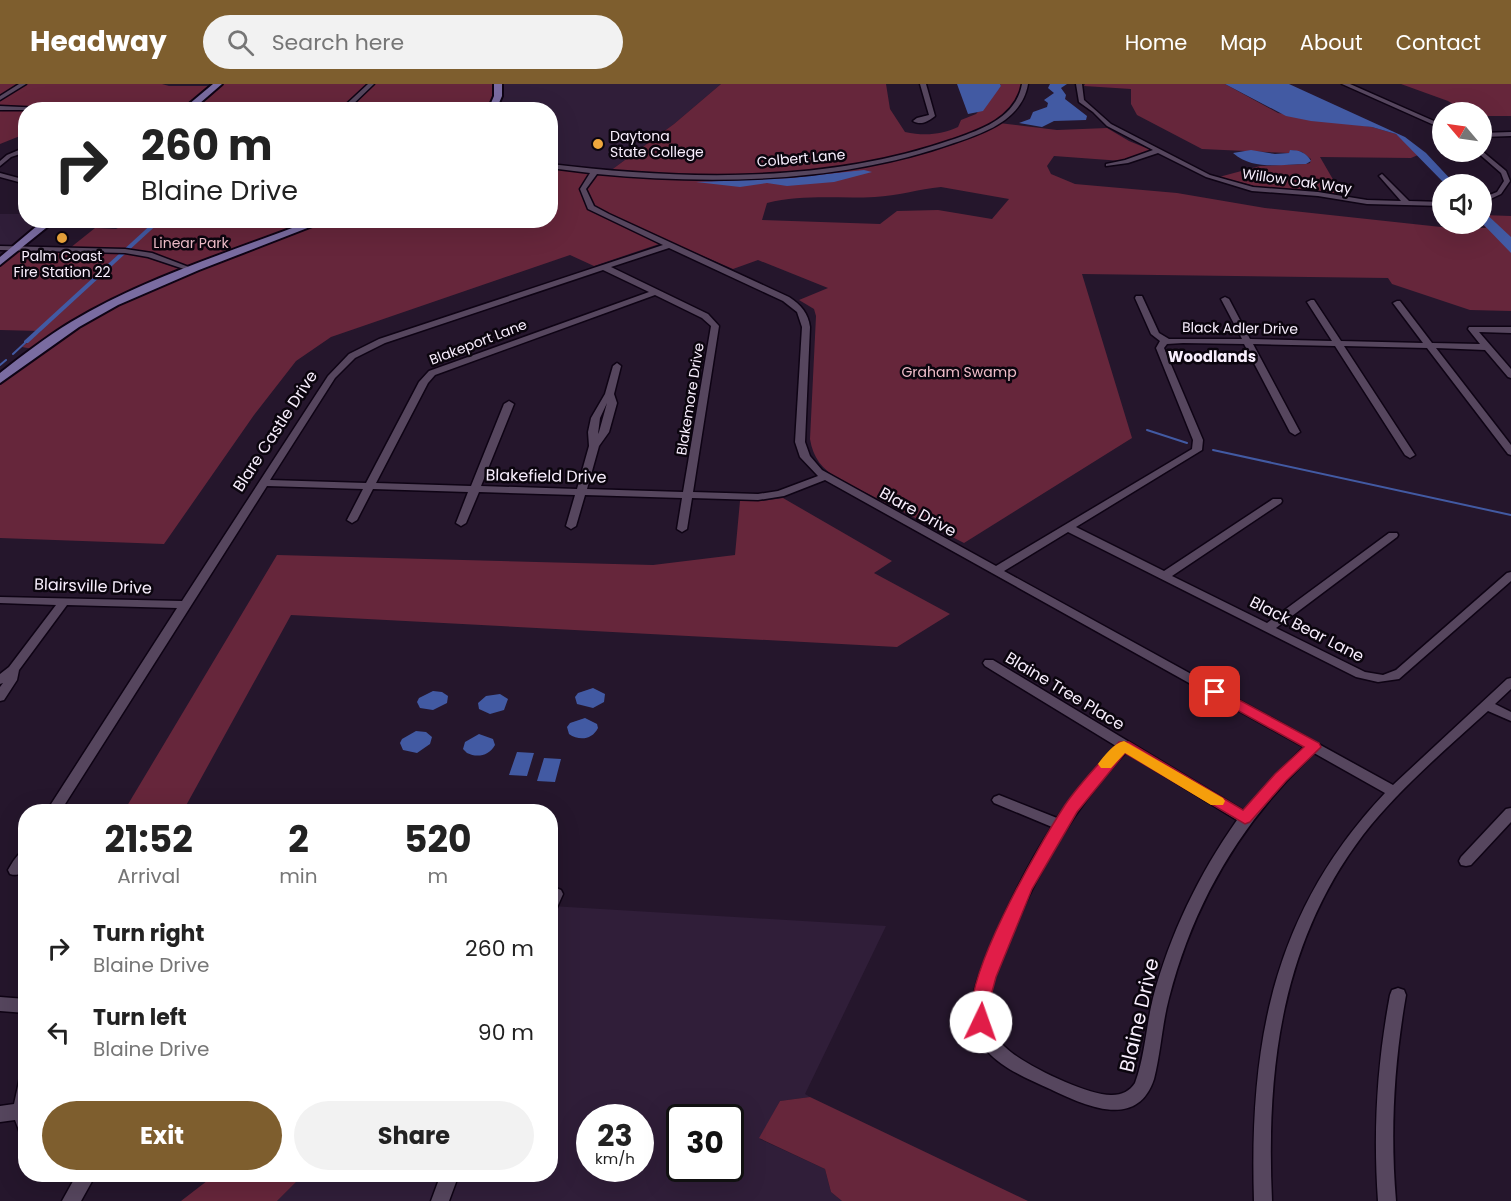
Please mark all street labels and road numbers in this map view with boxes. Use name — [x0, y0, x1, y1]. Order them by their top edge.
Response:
street label: Colbert Lane — [756, 144, 846, 172]
street label: Willow Oak Way — [1241, 163, 1353, 199]
street label: Blakeport Lane — [426, 314, 530, 370]
street label: Black Adler Drive — [1182, 317, 1298, 339]
street label: Blakemore Drive — [671, 341, 709, 457]
street label: Blare Castle Drive — [227, 366, 323, 496]
street label: Blakefield Drive — [485, 463, 607, 489]
street label: Blare Drive — [875, 481, 961, 543]
street label: Blairsville Drive — [34, 572, 152, 600]
street label: Black Bear Lane — [1246, 590, 1368, 668]
street label: Blaine Tree Place — [1001, 646, 1129, 736]
street label: Blaine Drive — [1112, 955, 1166, 1075]

